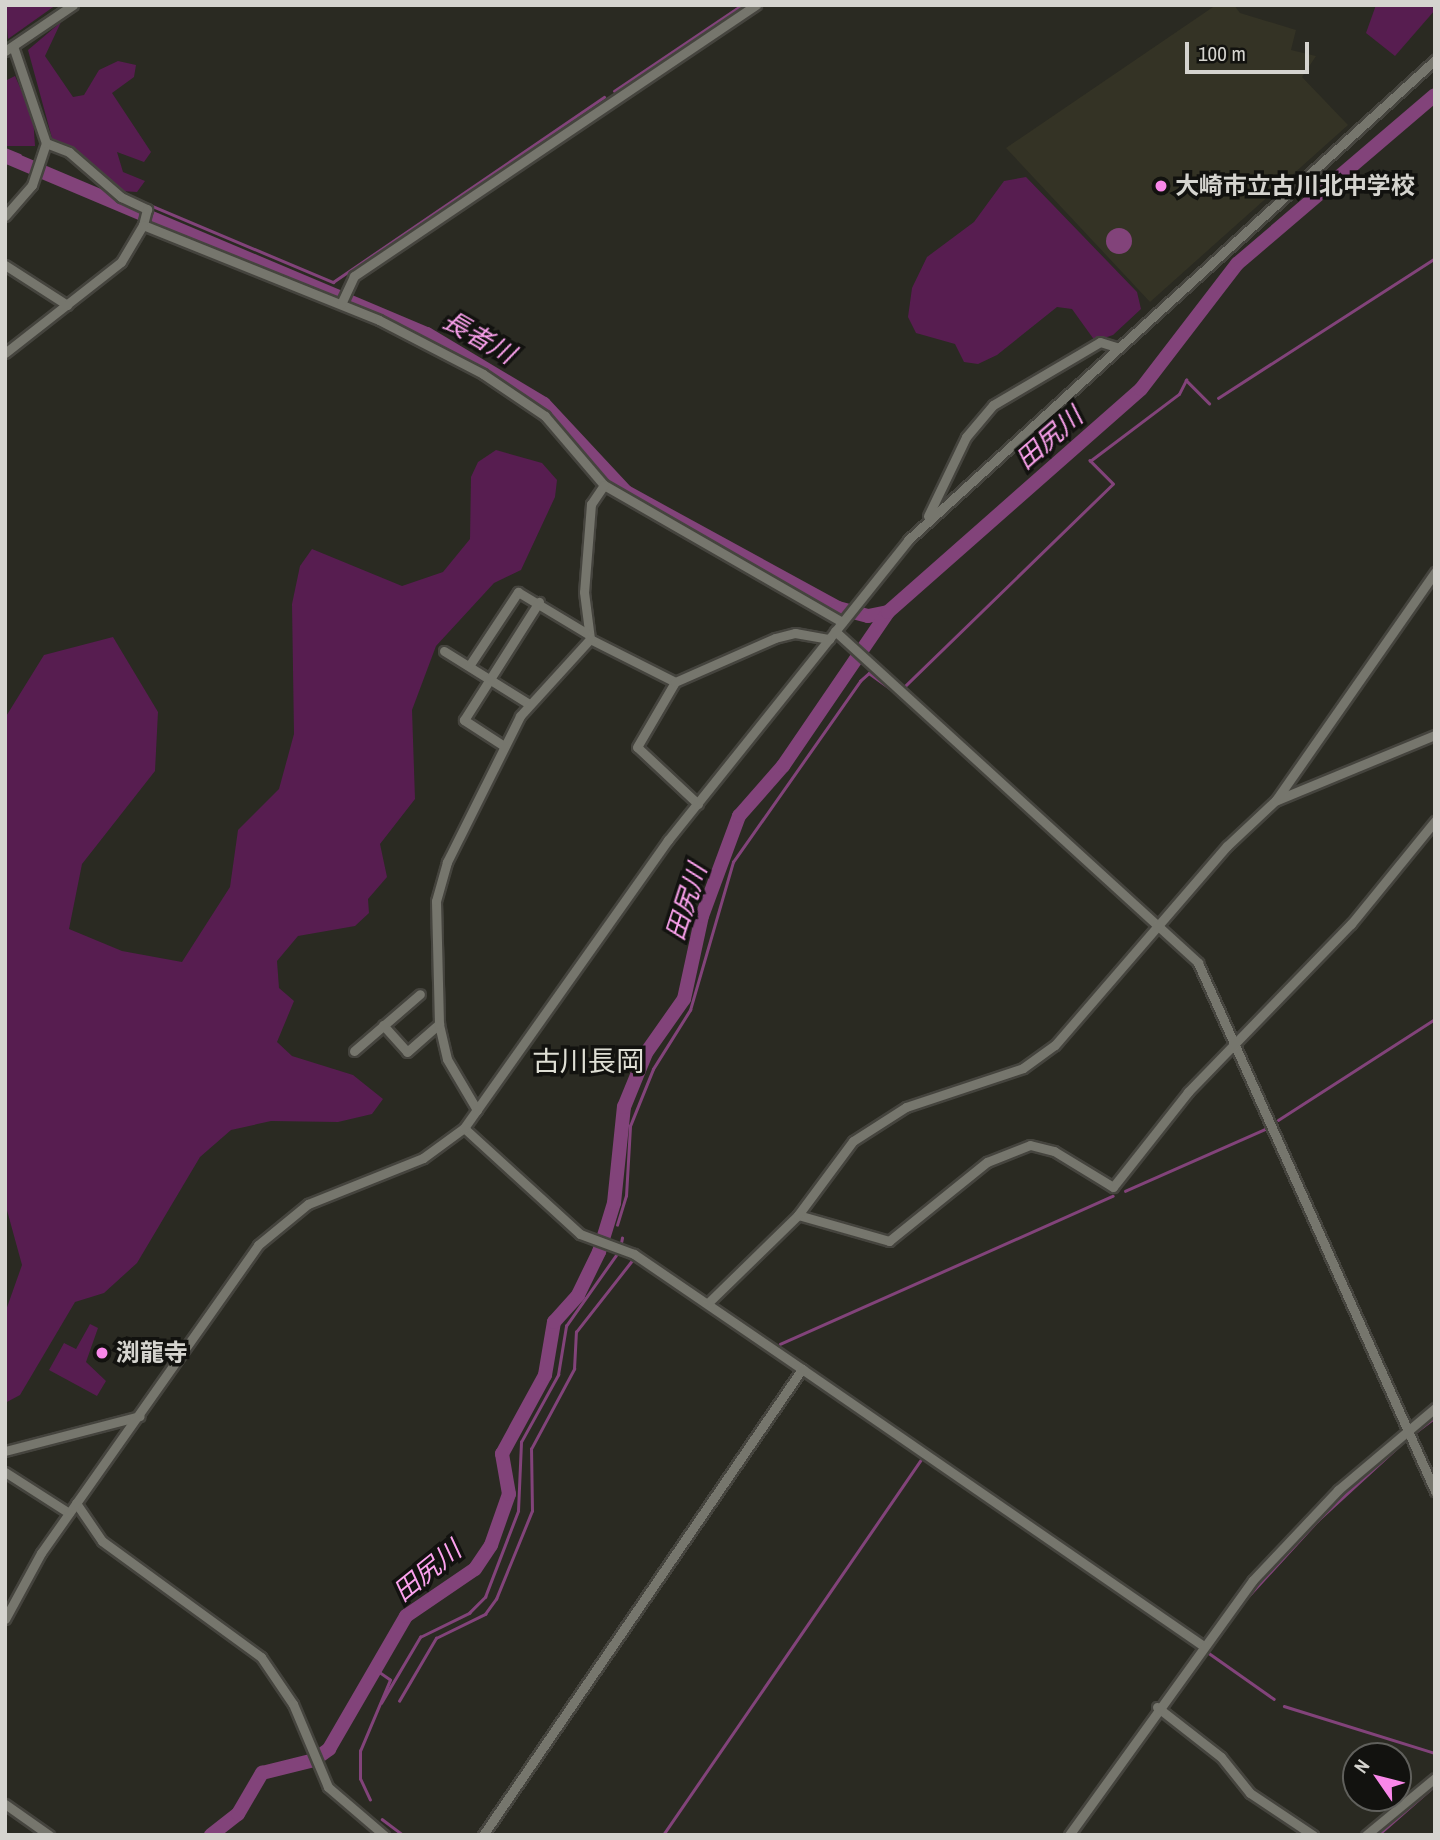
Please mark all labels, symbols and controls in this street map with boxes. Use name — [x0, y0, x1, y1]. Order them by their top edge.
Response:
scale bar — [1188, 28, 1312, 72]
text: 100 m — [1198, 39, 1246, 68]
place label: 大崎市立古川北中学校 — [1175, 172, 1415, 200]
marker: 大崎市立古川北中学校 — [1153, 178, 1169, 194]
water label: 長者川 — [437, 304, 521, 370]
water label: 田尻川 — [1009, 401, 1089, 475]
water label: 田尻川 — [659, 860, 713, 944]
district label: 古川長岡 — [532, 1044, 644, 1078]
place label: 渕龍寺 — [116, 1339, 188, 1367]
marker: 渕龍寺 — [94, 1345, 110, 1361]
water label: 田尻川 — [387, 1534, 467, 1608]
north arrow — [1342, 1742, 1412, 1812]
text: N — [1348, 1754, 1375, 1778]

